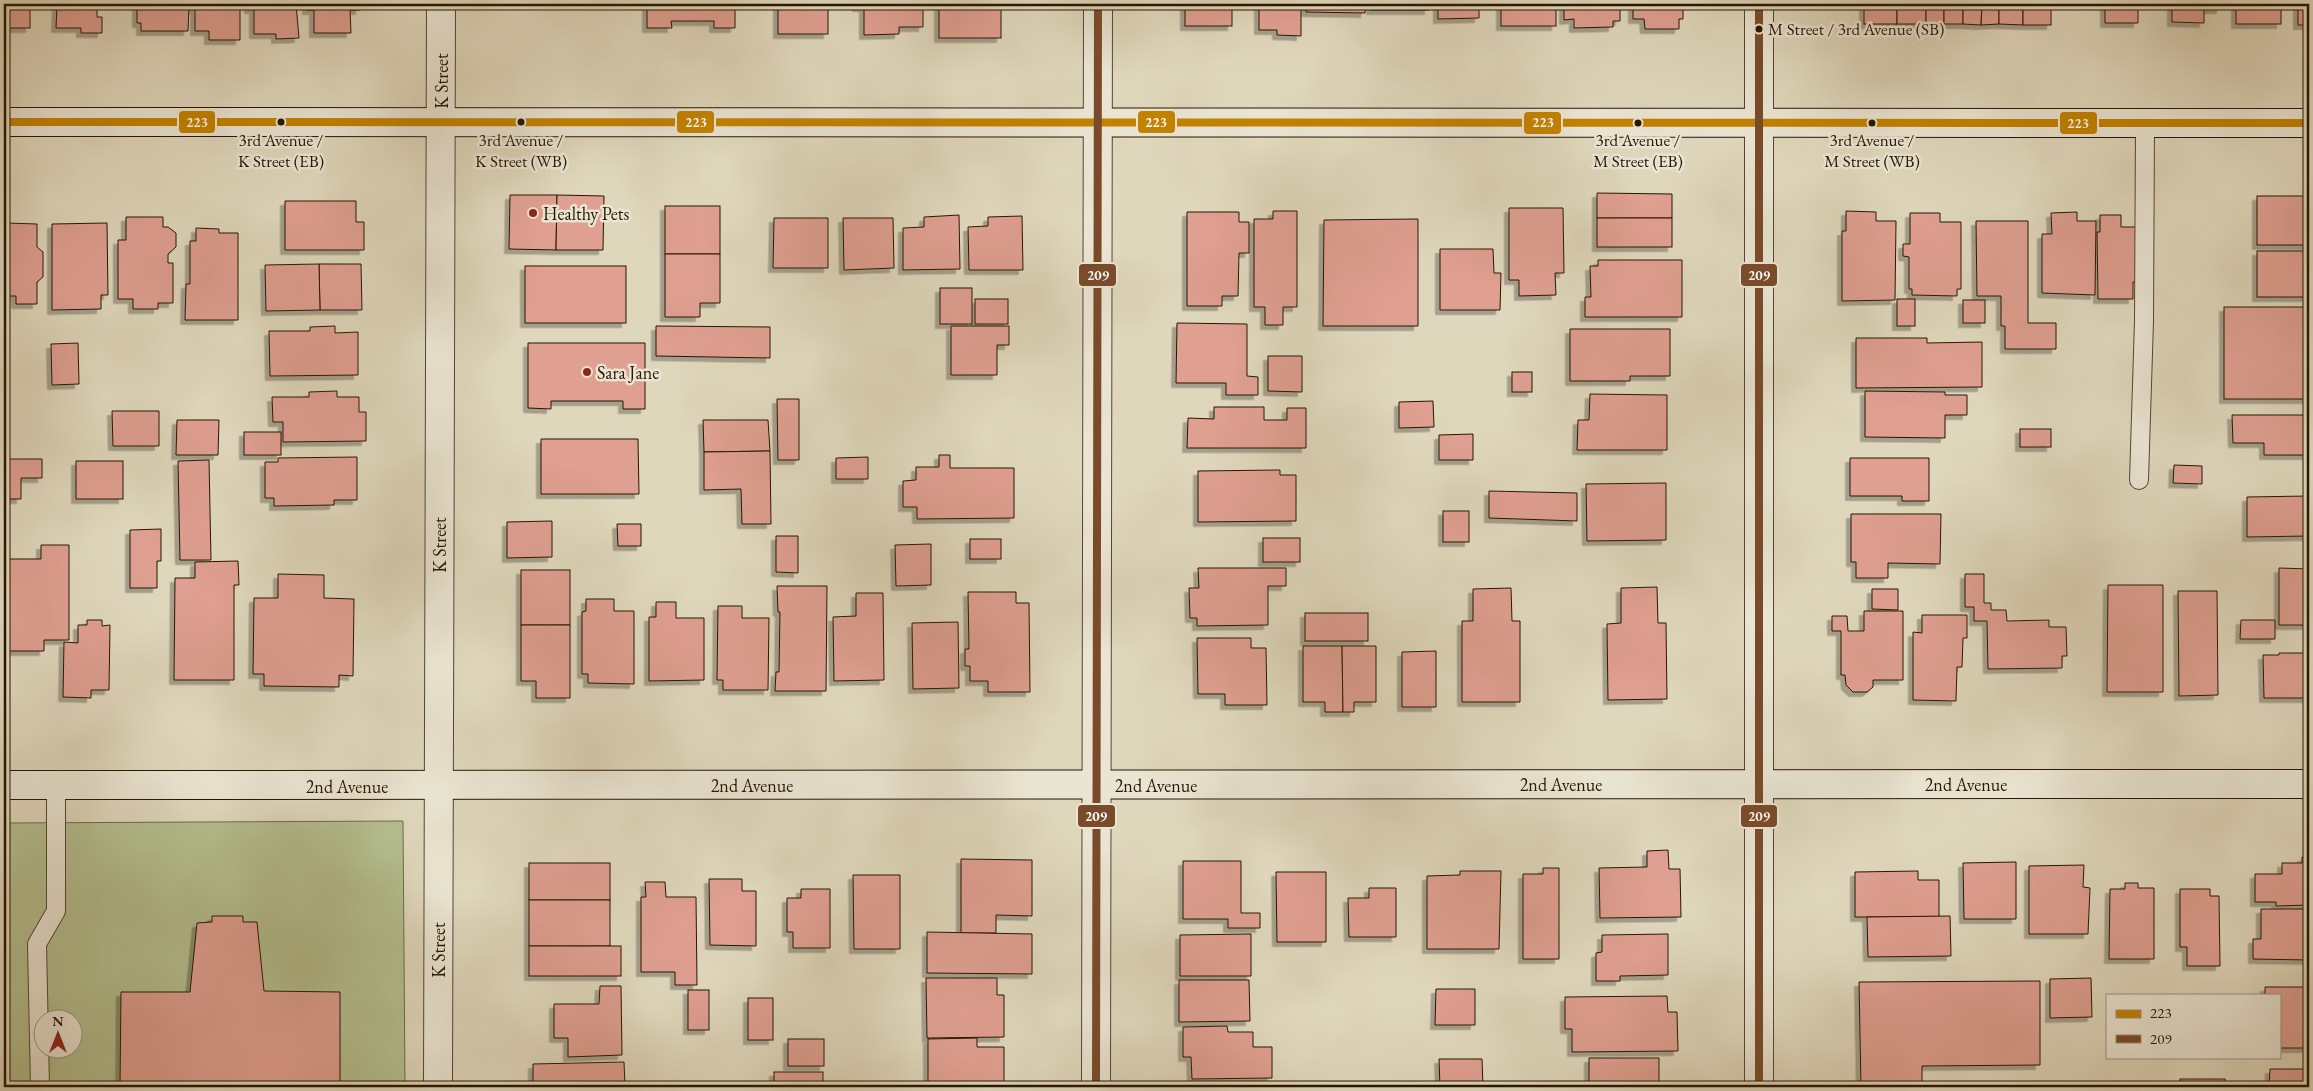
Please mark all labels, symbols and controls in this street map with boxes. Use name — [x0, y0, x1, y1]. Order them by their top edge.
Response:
place label: M Street / 3rd Avenue (SB) — [1768, 18, 1944, 40]
marker: M Street / 3rd Avenue (SB) — [1754, 24, 1764, 34]
street label: K Street — [430, 53, 453, 109]
line badge: 223 — [178, 110, 216, 134]
line badge: 223 — [676, 110, 715, 134]
line badge: 223 — [1137, 110, 1176, 134]
line badge: 223 — [1523, 111, 1562, 135]
line badge: 223 — [2059, 111, 2098, 135]
text: 223 — [186, 113, 208, 131]
text: 223 — [685, 113, 707, 131]
text: 223 — [1145, 113, 1167, 131]
text: 223 — [1532, 113, 1554, 131]
text: 223 — [2067, 114, 2089, 132]
marker: 3rd Avenue / K Street (EB) — [276, 117, 286, 127]
marker: 3rd Avenue / K Street (WB) — [516, 117, 526, 127]
marker: 3rd Avenue / M Street (EB) — [1633, 118, 1643, 128]
marker: 3rd Avenue / M Street (WB) — [1867, 118, 1877, 128]
place label: 3rd Avenue / K Street (EB) — [238, 129, 324, 172]
place label: 3rd Avenue / K Street (WB) — [475, 129, 567, 172]
place label: 3rd Avenue / M Street (EB) — [1593, 129, 1683, 172]
place label: 3rd Avenue / M Street (WB) — [1824, 129, 1920, 172]
place label: Healthy Pets — [543, 202, 629, 225]
marker: Healthy Pets — [527, 207, 539, 219]
line badge: 209 — [1078, 263, 1117, 287]
line badge: 209 — [1740, 263, 1778, 287]
text: 209 — [1087, 266, 1110, 284]
text: 209 — [1748, 266, 1771, 284]
place label: Sara Jane — [597, 361, 659, 384]
marker: Sara Jane — [581, 366, 593, 378]
street label: K Street — [428, 517, 451, 573]
street label: 2nd Avenue — [1520, 773, 1602, 796]
street label: 2nd Avenue — [1925, 773, 2007, 796]
street label: 2nd Avenue — [711, 774, 793, 797]
street label: 2nd Avenue — [1115, 774, 1197, 797]
street label: 2nd Avenue — [306, 775, 388, 798]
line badge: 209 — [1077, 804, 1116, 828]
line badge: 209 — [1740, 804, 1778, 828]
text: 209 — [1085, 807, 1108, 825]
text: 209 — [1748, 807, 1771, 825]
street label: K Street — [427, 922, 450, 978]
legend — [2106, 994, 2280, 1058]
text: 223 — [2150, 1003, 2172, 1022]
north arrow — [32, 1008, 82, 1058]
text: N — [52, 1012, 64, 1030]
text: 209 — [2150, 1029, 2172, 1048]

